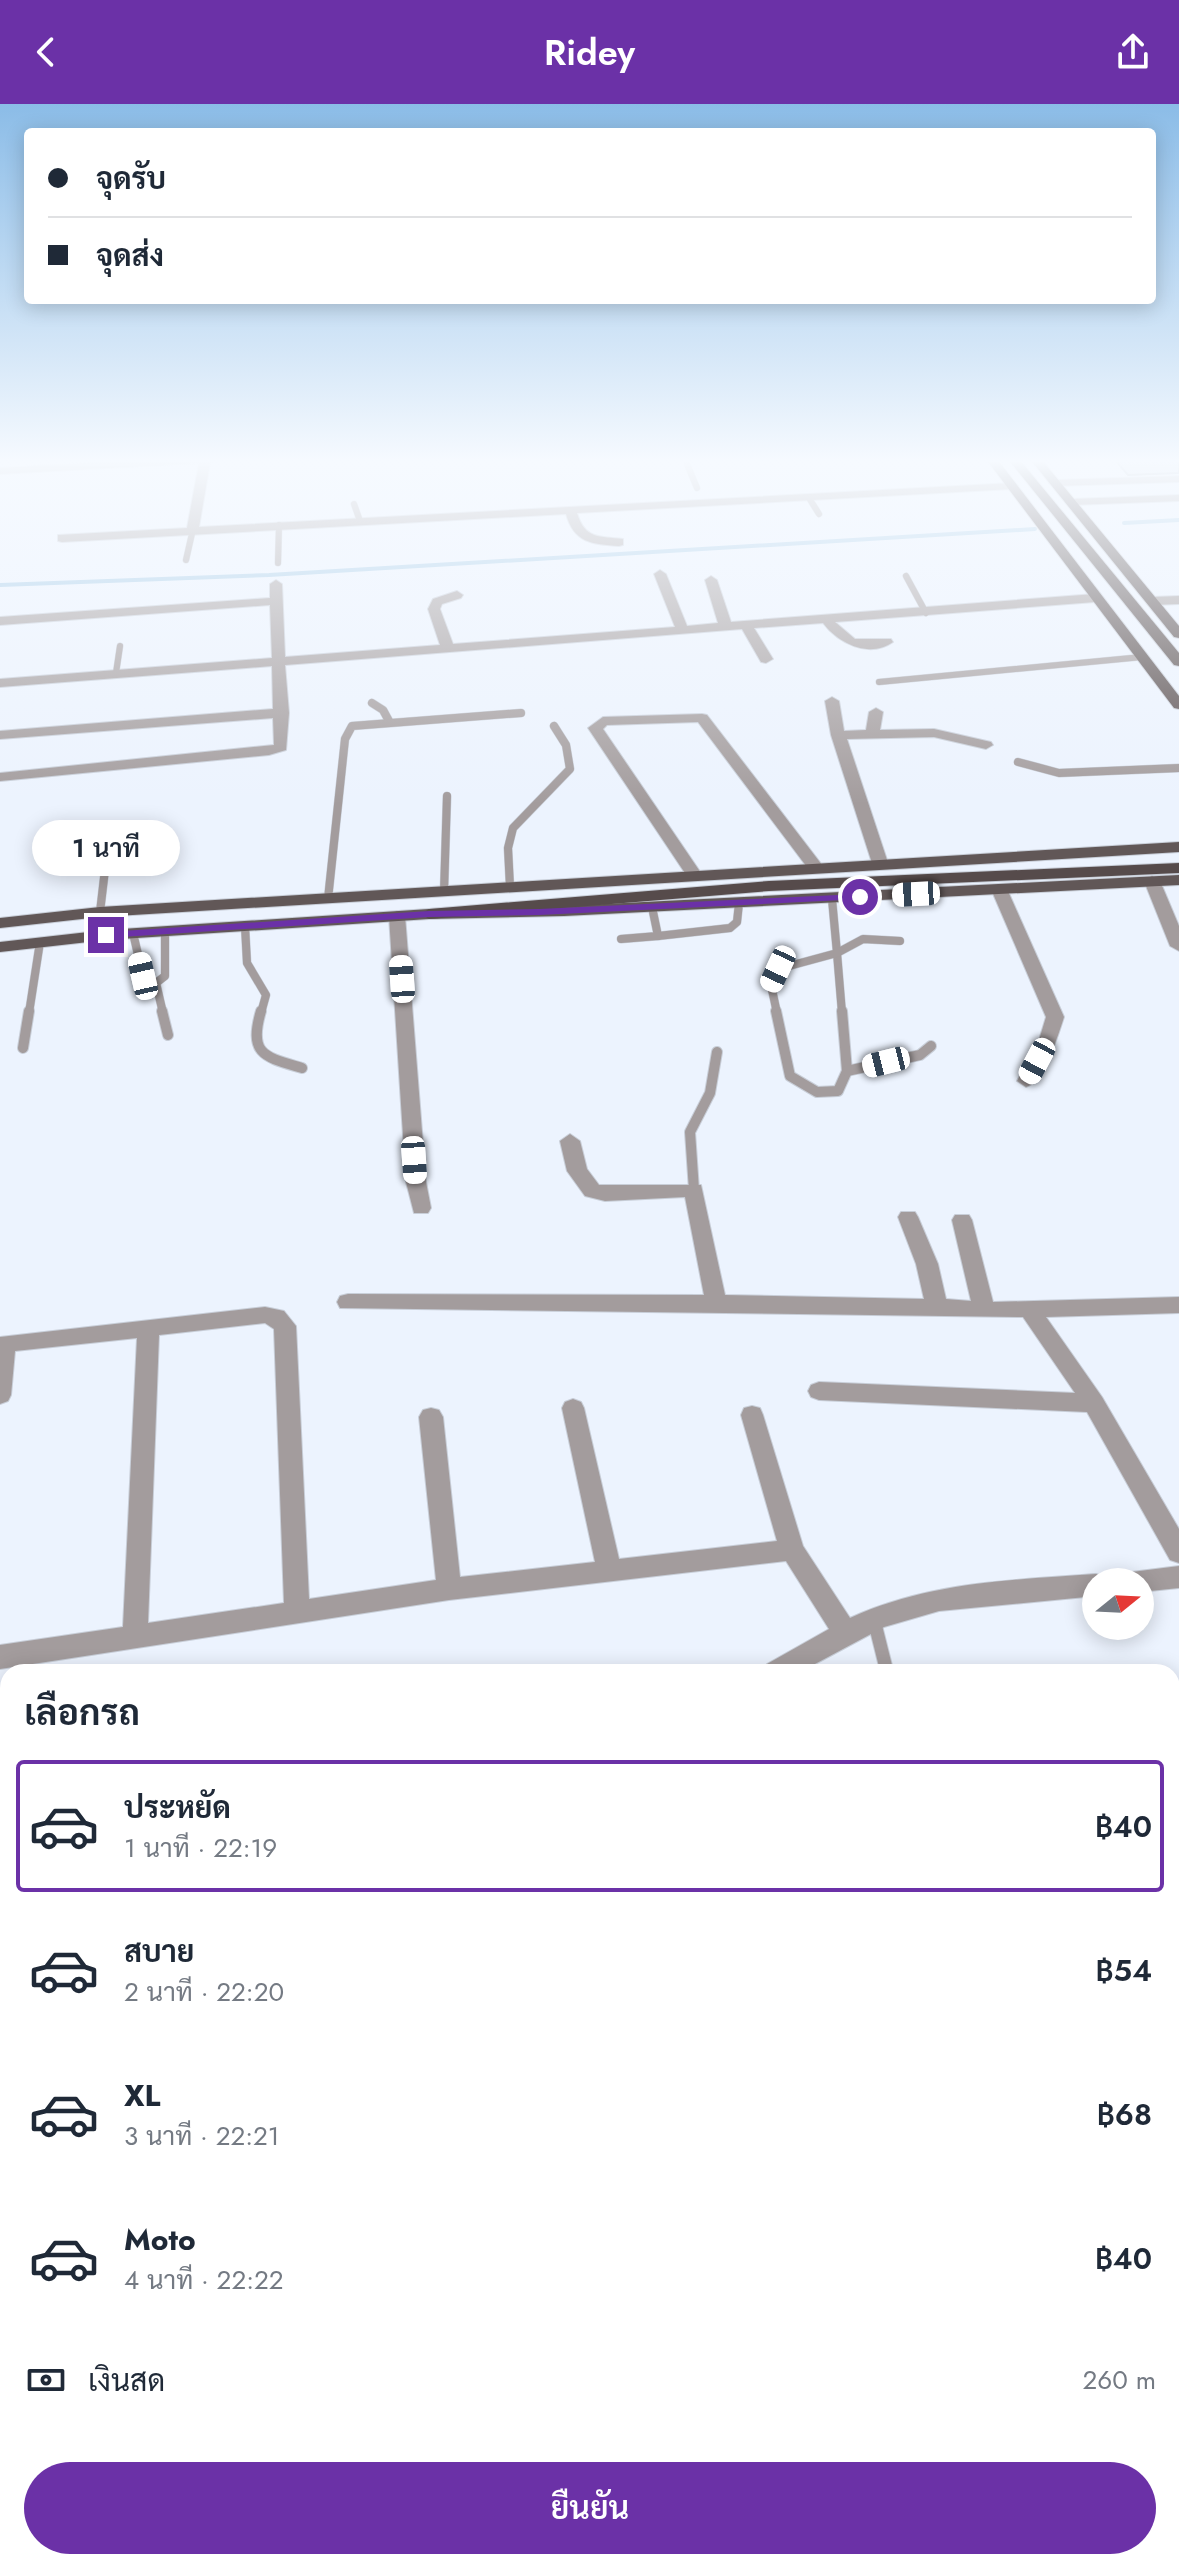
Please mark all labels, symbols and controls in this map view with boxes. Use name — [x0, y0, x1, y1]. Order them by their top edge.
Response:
text: Ridey — [544, 26, 635, 78]
icon: back — [24, 30, 68, 74]
icon: share — [1111, 30, 1155, 74]
text: จุดรับ — [96, 157, 166, 200]
text: จุดส่ง — [96, 234, 164, 277]
callout: 1 นาที — [32, 819, 180, 875]
text: 1 นาที — [72, 829, 140, 867]
route start — [842, 879, 878, 915]
car — [891, 881, 941, 907]
route end — [88, 917, 124, 953]
car — [757, 942, 799, 996]
car — [126, 950, 160, 1002]
car — [388, 954, 416, 1004]
car — [1015, 1034, 1059, 1088]
car — [860, 1045, 912, 1079]
car — [400, 1135, 428, 1185]
north arrow — [1082, 1568, 1154, 1640]
map controls — [1082, 1568, 1154, 1640]
text: เลือกรถ — [24, 1686, 140, 1738]
text: ประหยัด — [124, 1786, 231, 1829]
icon: car — [28, 1790, 100, 1862]
text: ฿40 — [1095, 1805, 1152, 1848]
text: 1 นาที · 22:19 — [124, 1829, 277, 1867]
text: สบาย — [124, 1930, 194, 1973]
icon: car — [28, 1934, 100, 2006]
text: ฿54 — [1096, 1949, 1152, 1992]
text: 2 นาที · 22:20 — [124, 1973, 284, 2011]
text: XL — [124, 2074, 160, 2117]
icon: car — [28, 2078, 100, 2150]
text: ฿68 — [1097, 2093, 1152, 2136]
text: 3 นาที · 22:21 — [124, 2117, 280, 2155]
text: Moto — [124, 2218, 196, 2261]
icon: car — [28, 2222, 100, 2294]
text: ฿40 — [1095, 2237, 1152, 2280]
text: 4 นาที · 22:22 — [124, 2261, 284, 2299]
icon: cash — [24, 2358, 68, 2402]
text: เงินสด — [88, 2359, 165, 2402]
text: 260 m — [1083, 2361, 1156, 2399]
button: ยืนยัน — [24, 2462, 1156, 2554]

